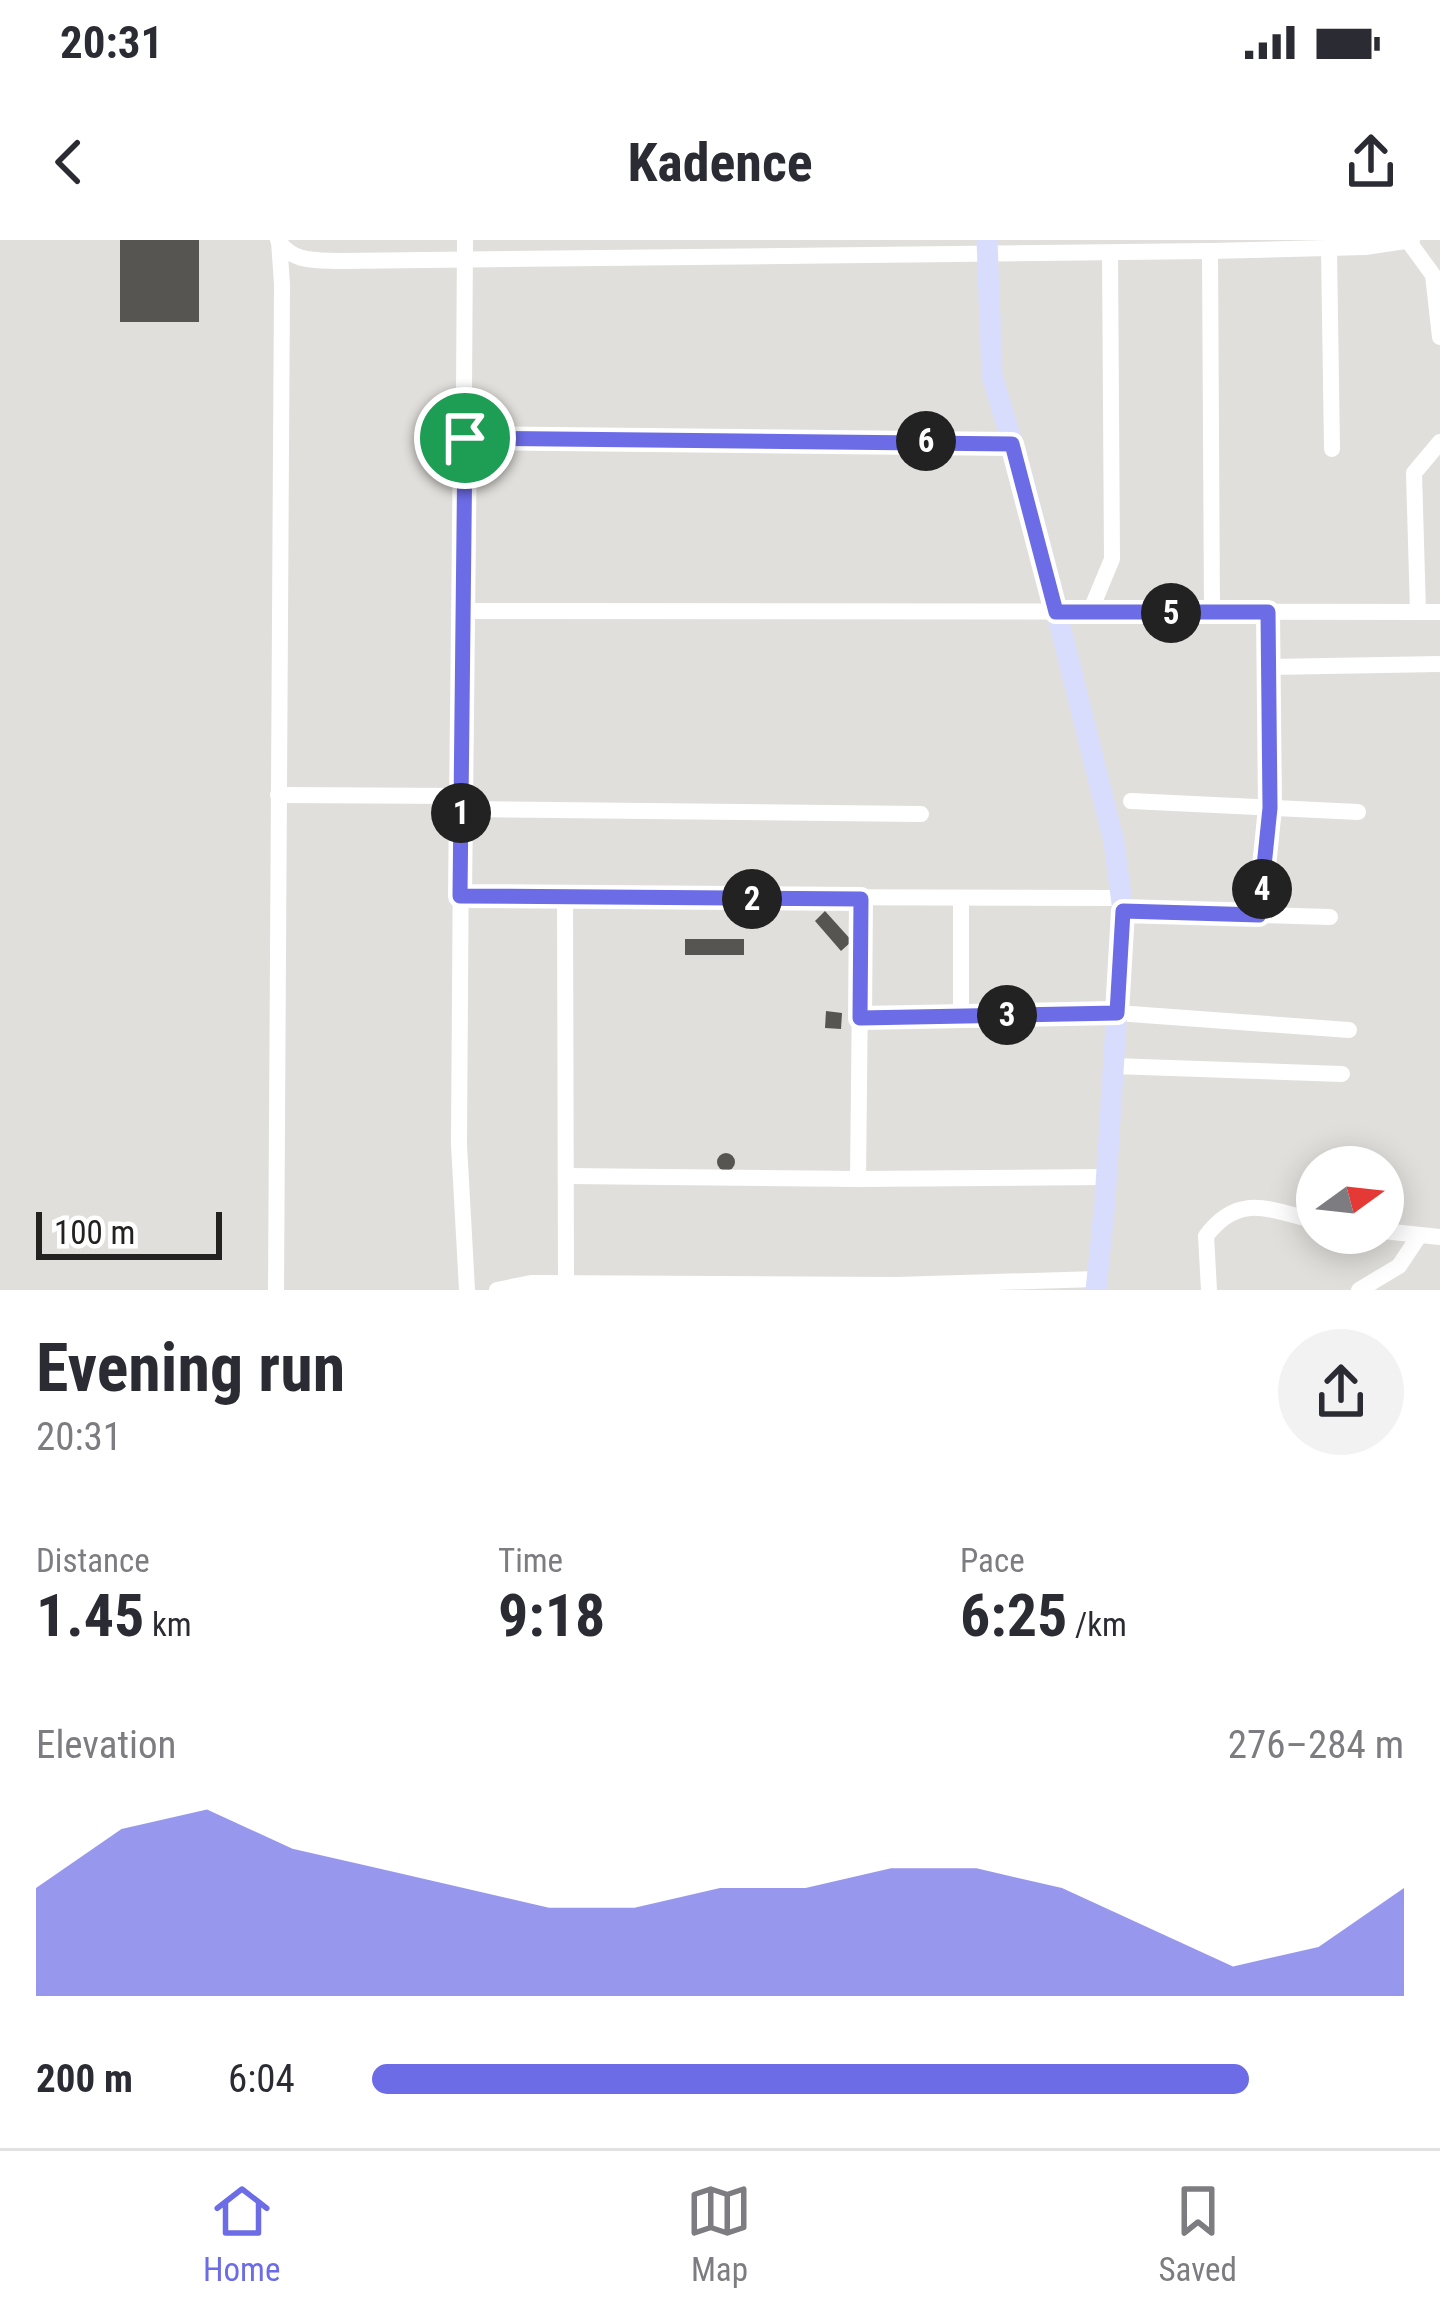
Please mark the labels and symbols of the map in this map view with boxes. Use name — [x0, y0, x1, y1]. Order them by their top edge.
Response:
pin — [414, 387, 516, 489]
pin: 6 — [896, 411, 956, 471]
pin: 5 — [1141, 583, 1201, 643]
pin: 1 — [431, 783, 491, 843]
pin: 4 — [1232, 859, 1292, 919]
pin: 2 — [722, 869, 782, 929]
pin: 3 — [977, 985, 1037, 1045]
north arrow — [1296, 1146, 1404, 1254]
scale bar — [36, 1206, 222, 1259]

